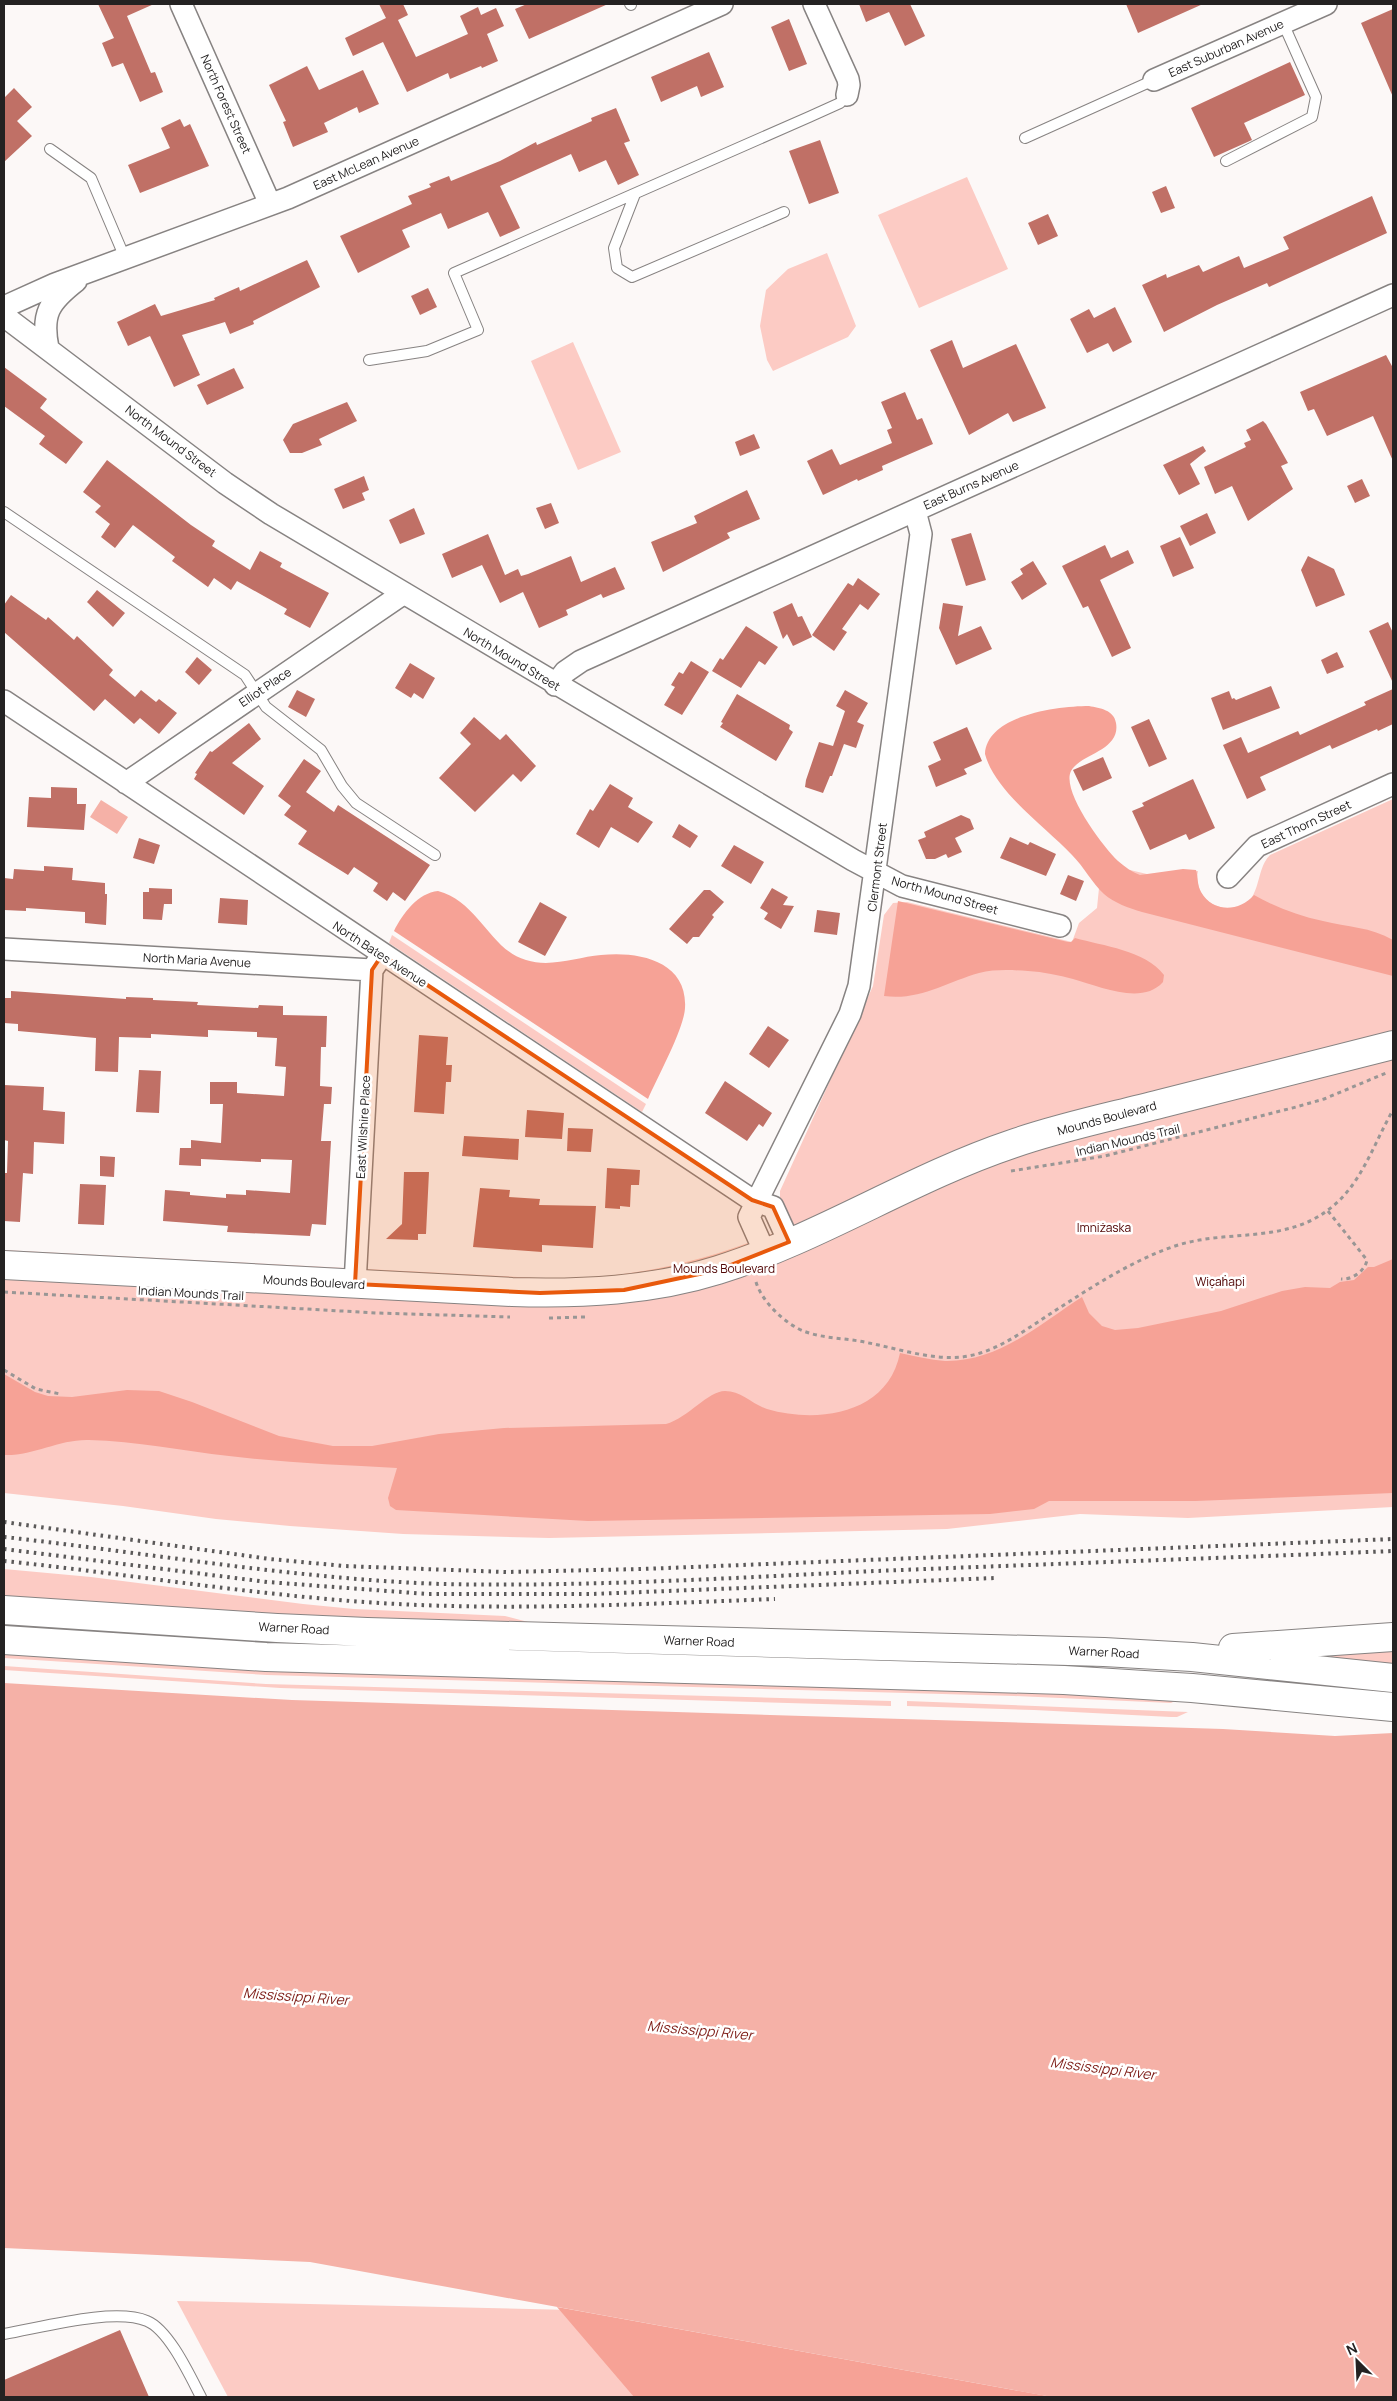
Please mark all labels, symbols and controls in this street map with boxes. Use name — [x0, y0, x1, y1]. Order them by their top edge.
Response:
street label: East Suburban Avenue — [1166, 15, 1286, 81]
street label: North Forest Street — [196, 52, 256, 156]
street label: East McLean Avenue — [310, 132, 422, 194]
street label: North Mound Street — [122, 401, 220, 481]
street label: East Burns Avenue — [921, 456, 1021, 514]
street label: North Mound Street — [460, 623, 564, 695]
street label: Elliot Place — [235, 663, 295, 711]
street label: East Thorn Street — [1258, 796, 1354, 852]
street label: Clermont Street — [863, 821, 891, 912]
street label: North Mound Street — [890, 872, 1000, 918]
street label: North Bates Avenue — [330, 917, 430, 991]
street label: North Maria Avenue — [143, 949, 251, 971]
street label: East Wilshire Place — [352, 1075, 374, 1179]
street label: Mounds Boulevard — [1055, 1097, 1159, 1139]
street label: Indian Mounds Trail — [1074, 1120, 1182, 1160]
park label: Imniżaska — [1077, 1219, 1131, 1236]
park label: Mounds Boulevard — [673, 1260, 775, 1277]
street label: Mounds Boulevard — [263, 1271, 365, 1293]
park label: Wic̣aḣapi — [1195, 1273, 1245, 1290]
street label: Indian Mounds Trail — [138, 1282, 244, 1304]
street label: Warner Road — [258, 1618, 330, 1638]
street label: Warner Road — [663, 1631, 735, 1651]
street label: Warner Road — [1068, 1642, 1140, 1662]
water label: Mississippi River — [243, 1983, 351, 2009]
water label: Mississippi River — [646, 2016, 755, 2044]
water label: Mississippi River — [1049, 2052, 1159, 2084]
north arrow — [1332, 2336, 1382, 2386]
text: N — [1343, 2338, 1360, 2359]

